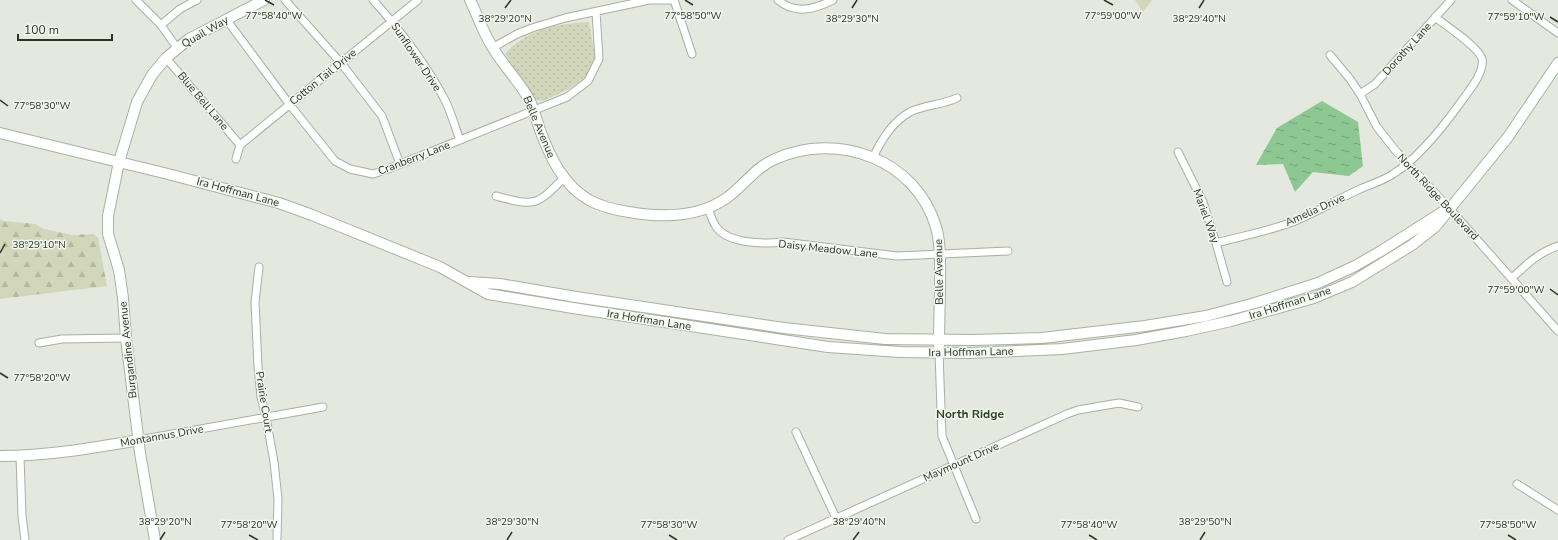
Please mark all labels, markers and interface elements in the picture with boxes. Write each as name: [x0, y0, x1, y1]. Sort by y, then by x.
text: 77°58'40"W: [246, 9, 302, 23]
text: 77°58'50"W: [665, 9, 721, 23]
text: 77°59'00"W: [1085, 9, 1141, 23]
text: 77°59'10"W: [1488, 10, 1544, 24]
street label: Quail Way: [179, 12, 232, 51]
text: 38°29'20"N: [478, 12, 532, 26]
text: 38°29'30"N: [825, 12, 879, 26]
text: 38°29'40"N: [1172, 12, 1226, 26]
scale bar: [18, 16, 112, 42]
street label: Dorothy Lane: [1379, 19, 1435, 79]
street label: Sunflower Drive: [387, 20, 445, 94]
text: 100 m: [24, 22, 59, 38]
street label: Cotton Tail Drive: [286, 45, 360, 109]
street label: Blue Bell Lane: [174, 69, 232, 134]
street label: Belle Avenue: [519, 94, 559, 160]
text: 77°58'30"W: [14, 99, 70, 113]
street label: Cranberry Lane: [376, 137, 452, 179]
street label: North Ridge Boulevard: [1394, 150, 1482, 244]
street label: Ira Hoffman Lane: [195, 174, 281, 210]
street label: Mariel Way: [1189, 187, 1223, 245]
street label: Amelia Drive: [1283, 190, 1347, 230]
street label: Daisy Meadow Lane: [778, 236, 879, 262]
text: 38°29'10"N: [12, 238, 66, 252]
street label: Belle Avenue: [931, 239, 947, 305]
street label: Ira Hoffman Lane: [1247, 283, 1333, 323]
text: 77°59'00"W: [1488, 283, 1544, 297]
street label: Burgandine Avenue: [115, 301, 141, 399]
street label: Ira Hoffman Lane: [606, 306, 692, 334]
street label: Ira Hoffman Lane: [928, 344, 1014, 360]
street label: Prairie Court: [252, 370, 276, 434]
text: 77°58'20"W: [14, 371, 70, 385]
district label: North Ridge: [936, 406, 1005, 422]
street label: Montannus Drive: [119, 421, 205, 451]
street label: Maymount Drive: [921, 439, 1001, 485]
text: 38°29'20"N: [138, 515, 192, 529]
text: 38°29'30"N: [485, 515, 539, 529]
text: 38°29'40"N: [832, 515, 886, 529]
text: 38°29'50"N: [1178, 515, 1232, 529]
text: 77°58'20"W: [221, 518, 277, 532]
text: 77°58'30"W: [641, 518, 697, 532]
text: 77°58'40"W: [1061, 518, 1117, 532]
text: 77°58'50"W: [1480, 518, 1536, 532]

